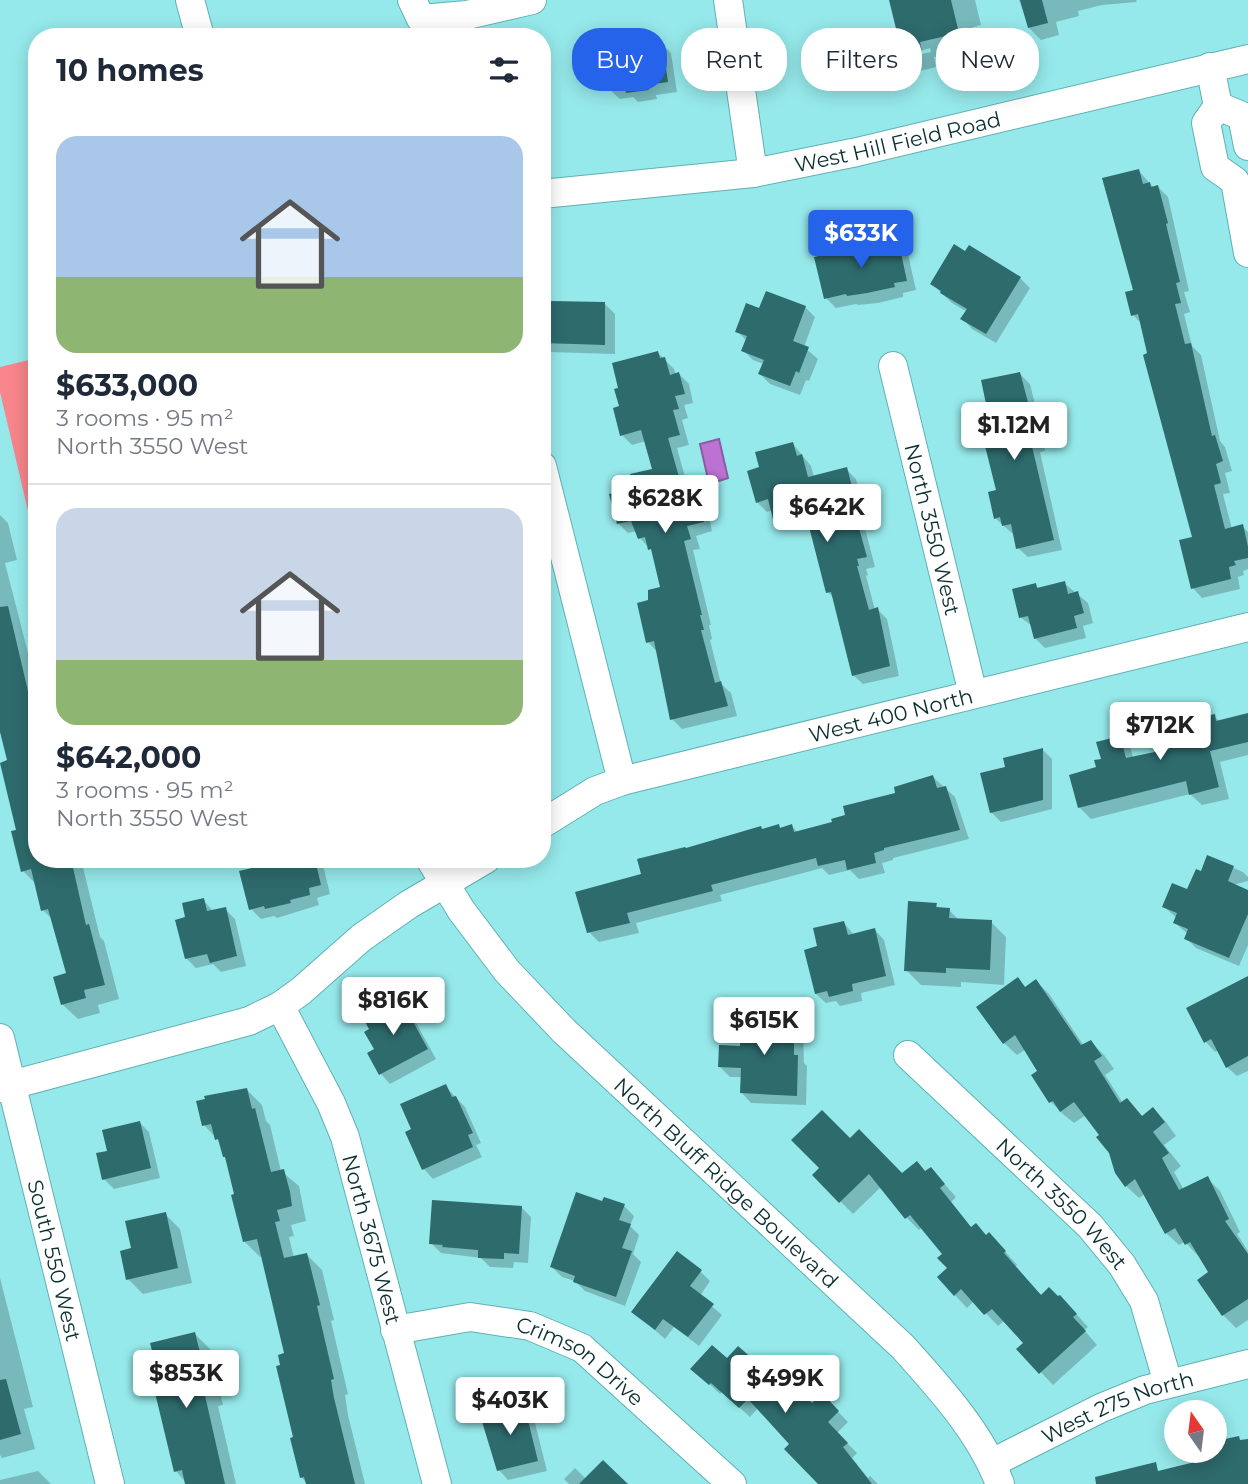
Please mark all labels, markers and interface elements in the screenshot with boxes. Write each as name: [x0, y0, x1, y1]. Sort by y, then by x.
chip: Buy: [572, 28, 667, 91]
chip: Rent: [681, 28, 787, 91]
chip: Filters: [801, 28, 922, 91]
chip: New: [936, 28, 1039, 91]
icon: filters: [485, 51, 523, 89]
text: 10 homes: [56, 52, 204, 89]
street label: West Hill Field Road: [792, 106, 1003, 177]
icon: home: [227, 181, 353, 307]
pin: $633K: [812, 210, 910, 270]
text: $633K: [824, 219, 898, 247]
text: $633,000: [56, 367, 198, 404]
pin: $1.12M: [957, 402, 1071, 462]
text: 3 rooms · 95 m²: [56, 404, 234, 432]
text: $1.12M: [977, 411, 1051, 439]
text: North 3550 West: [56, 432, 248, 460]
street label: North 3550 West: [900, 441, 966, 617]
pin: $628K: [616, 476, 714, 535]
text: $628K: [627, 484, 703, 512]
pin: $642K: [778, 484, 876, 544]
text: $642K: [789, 493, 865, 521]
icon: home: [227, 553, 353, 679]
street label: West 400 North: [806, 683, 975, 747]
pin: $712K: [1111, 702, 1209, 762]
text: $712K: [1126, 711, 1194, 739]
text: $642,000: [56, 739, 202, 776]
text: 3 rooms · 95 m²: [56, 776, 234, 804]
text: North 3550 West: [56, 804, 248, 832]
pin: $816K: [344, 978, 442, 1037]
text: $816K: [358, 986, 428, 1014]
pin: $615K: [715, 998, 813, 1057]
text: $615K: [729, 1006, 799, 1034]
street label: North Bluff Ridge Boulevard: [609, 1072, 844, 1293]
street label: North 3550 West: [991, 1132, 1133, 1274]
street label: North 3675 West: [338, 1151, 407, 1327]
street label: South 550 West: [23, 1177, 87, 1344]
street label: Crimson Drive: [515, 1312, 649, 1411]
pin: $853K: [137, 1350, 235, 1410]
pin: $499K: [736, 1356, 834, 1415]
text: $853K: [149, 1359, 223, 1387]
text: $499K: [747, 1364, 824, 1392]
street label: West 275 North: [1037, 1366, 1196, 1449]
pin: $403K: [461, 1378, 559, 1437]
text: $403K: [472, 1386, 548, 1414]
north arrow: [1164, 1400, 1227, 1463]
map controls: [1164, 1400, 1227, 1463]

